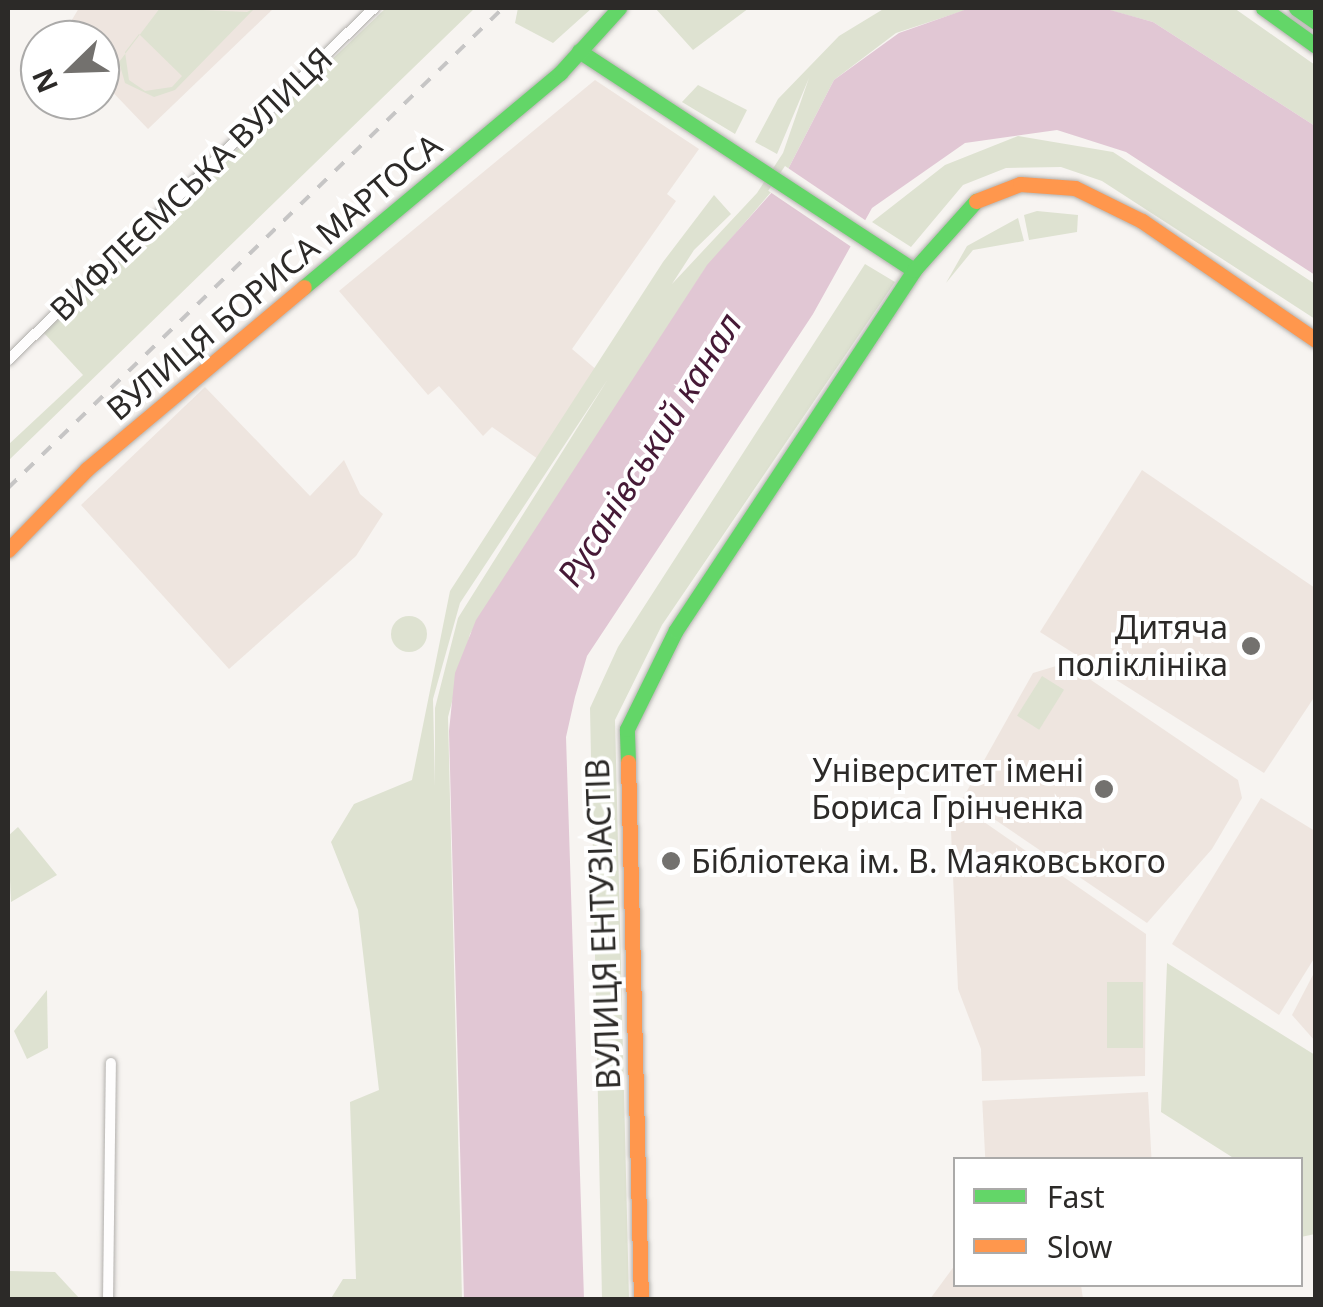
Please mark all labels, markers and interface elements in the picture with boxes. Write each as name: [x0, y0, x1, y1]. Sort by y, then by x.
north arrow: [20, 20, 120, 120]
street label: ВИФЛЕЄМСЬКА ВУЛИЦЯ: [42, 39, 340, 329]
text: N: [22, 63, 66, 99]
street label: ВУЛИЦЯ БОРИСА МАРТОСА: [99, 126, 449, 428]
water label: Русанівський канал: [548, 305, 750, 593]
place label: Дитяча поліклініка: [1056, 609, 1228, 684]
marker: Дитяча поліклініка: [1238, 633, 1264, 659]
place label: Університет імені Бориса Грінченка: [811, 752, 1084, 827]
street label: ВУЛИЦЯ ЕНТУЗІАСТІВ: [578, 758, 628, 1090]
marker: Університет імені Бориса Грінченка: [1093, 778, 1115, 800]
place label: Бібліотека ім. В. Маяковського: [691, 842, 1166, 880]
marker: Бібліотека ім. В. Маяковського: [660, 850, 682, 872]
legend: [953, 1157, 1303, 1287]
text: Fast: [1047, 1176, 1105, 1217]
text: Slow: [1047, 1226, 1112, 1267]

